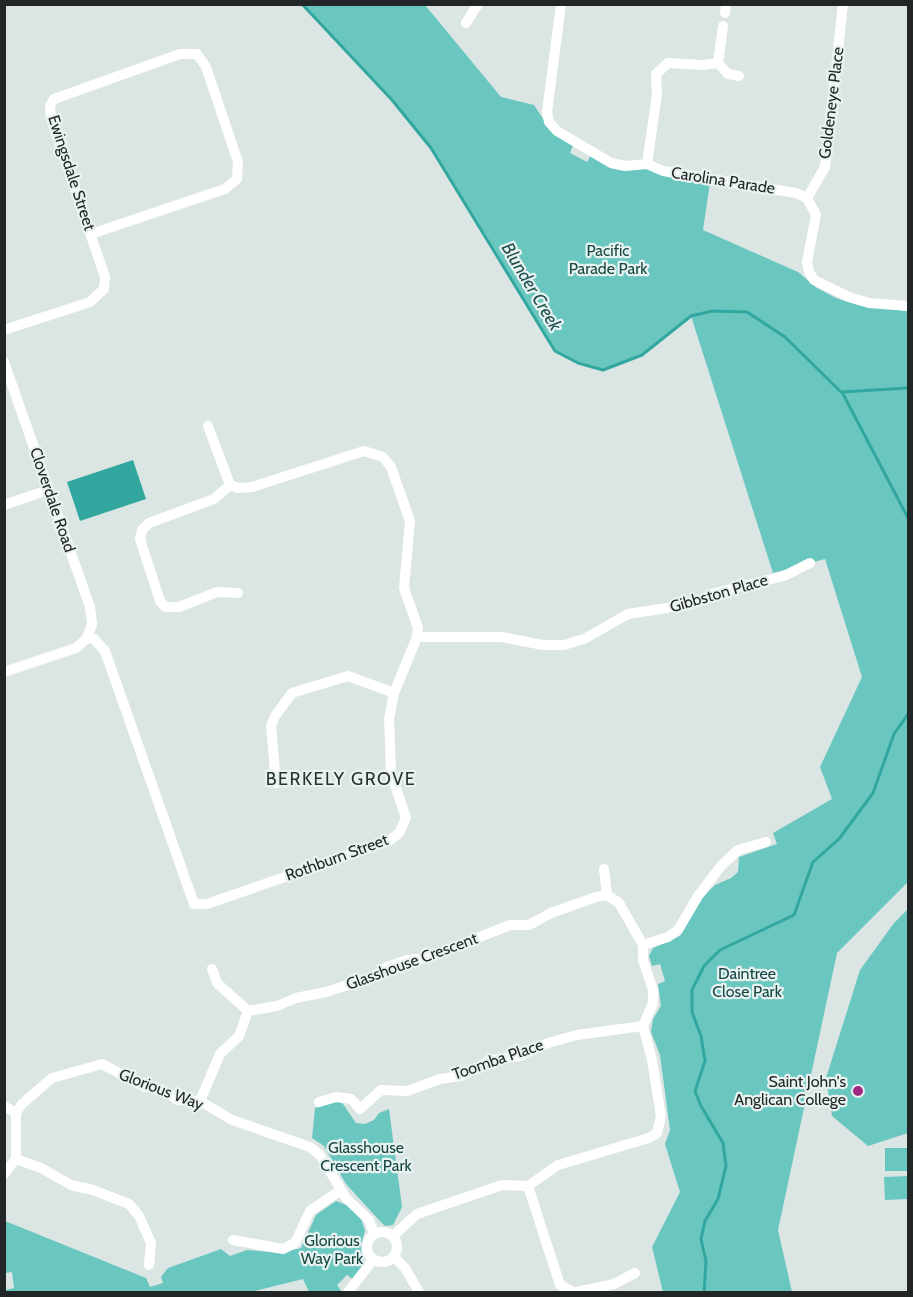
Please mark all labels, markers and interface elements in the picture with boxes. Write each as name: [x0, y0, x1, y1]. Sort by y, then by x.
street label: Goldeneye Place: [816, 46, 848, 160]
street label: Ewingsdale Street: [43, 113, 99, 233]
street label: Carolina Parade: [670, 163, 776, 199]
water label: Blunder Creek: [496, 239, 566, 335]
park label: Pacific Parade Park: [569, 241, 647, 279]
street label: Cloverdale Road: [25, 445, 79, 555]
street label: Gibbston Place: [668, 571, 770, 617]
district label: BERKELY GROVE: [266, 769, 416, 791]
street label: Rothburn Street: [283, 830, 391, 886]
street label: Glasshouse Crescent: [344, 929, 480, 995]
park label: Daintree Close Park: [712, 964, 782, 1002]
street label: Toomba Place: [450, 1035, 546, 1085]
street label: Glorious Way: [116, 1065, 206, 1115]
place label: Saint John's Anglican College: [734, 1072, 846, 1110]
marker: Saint John's Anglican College: [851, 1084, 865, 1098]
park label: Glasshouse Crescent Park: [320, 1138, 412, 1176]
park label: Glorious Way Park: [301, 1231, 363, 1269]

